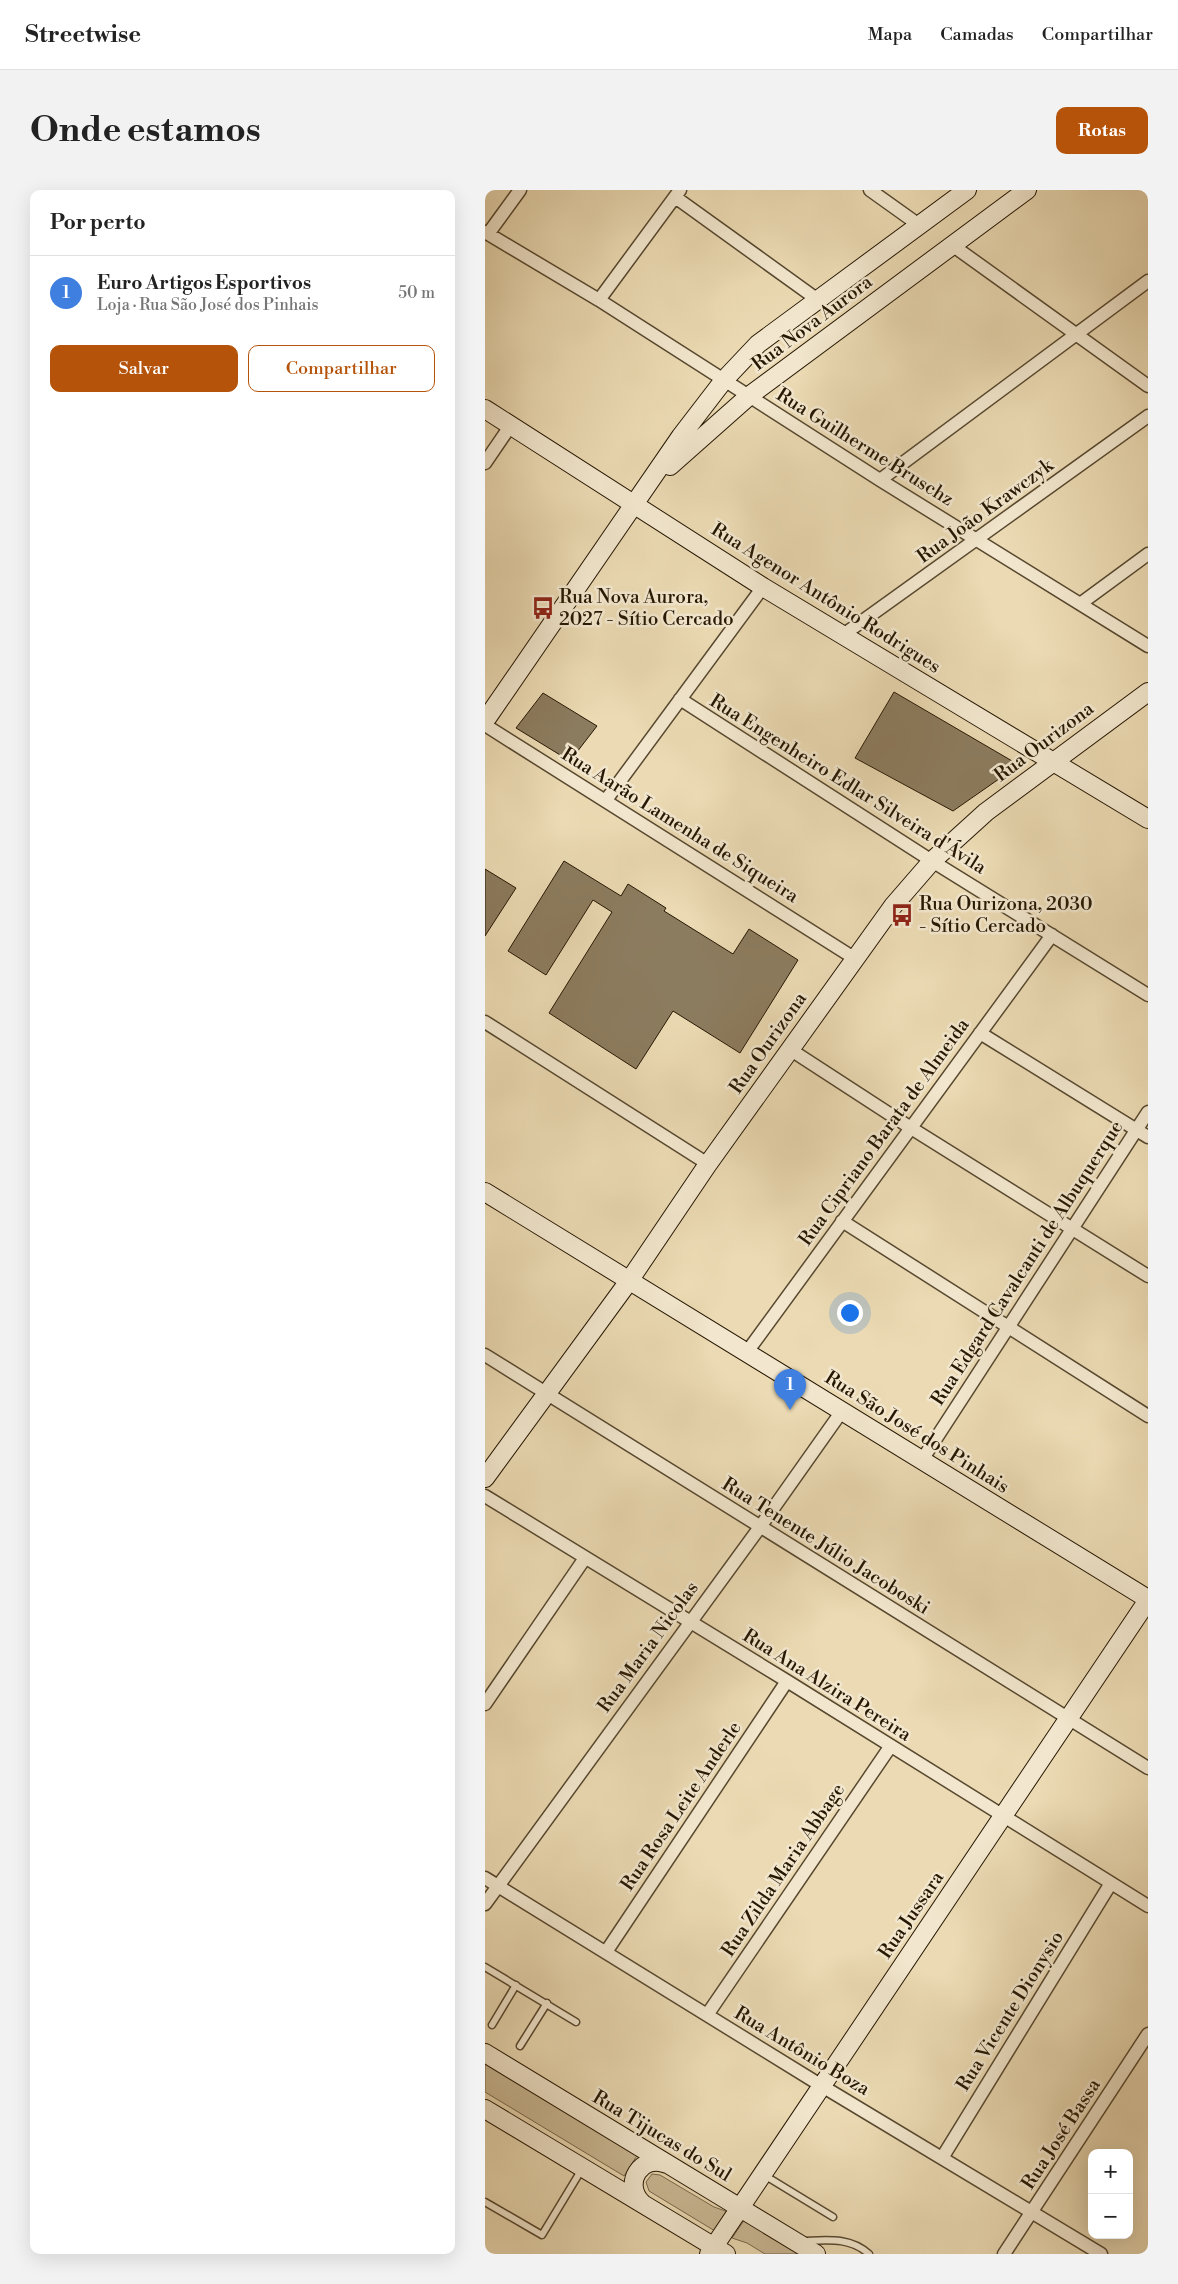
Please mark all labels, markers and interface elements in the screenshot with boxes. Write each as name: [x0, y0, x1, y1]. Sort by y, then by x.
text: Streetwise: [25, 20, 141, 50]
text: Mapa: [868, 23, 912, 46]
text: Camadas: [940, 23, 1014, 46]
text: Compartilhar: [1042, 23, 1153, 46]
button: Rotas: [1056, 107, 1148, 154]
text: Onde estamos: [30, 109, 261, 152]
text: Por perto: [50, 210, 146, 236]
street label: Rua Nova Aurora: [747, 270, 877, 376]
text: Euro Artigos Esportivos: [97, 271, 311, 295]
text: 1: [62, 283, 70, 303]
text: 50 m: [398, 283, 435, 303]
text: Loja · Rua São José dos Pinhais: [97, 295, 319, 315]
button: Salvar: [50, 345, 238, 392]
button: Compartilhar: [248, 345, 435, 392]
street label: Rua Guilherme Bruschz: [772, 383, 958, 511]
street label: Rua João Krawczyk: [912, 453, 1059, 569]
street label: Rua Agenor Antônio Rodrigues: [707, 517, 945, 679]
place label: Rua Nova Aurora, 2027 - Sítio Cercado: [559, 585, 734, 631]
bus stop icon: Rua Nova Aurora, 2027 - Sítio Cercado: [530, 595, 556, 621]
street label: Rua Engenheiro Edlar Silveira d'Ávila: [705, 688, 991, 880]
street label: Rua Ourizona: [989, 696, 1099, 787]
street label: Rua Aarão Lamenha de Siqueira: [557, 742, 803, 908]
place label: Rua Ourizona, 2030 - Sítio Cercado: [919, 892, 1093, 938]
bus stop icon: Rua Ourizona, 2030 - Sítio Cercado: [889, 902, 915, 928]
street label: Rua Ourizona: [724, 987, 812, 1099]
street label: Rua Cipriano Barata de Almeida: [793, 1013, 975, 1250]
street label: Rua Edgard Cavalcanti de Albuquerque: [926, 1116, 1128, 1410]
your location: [837, 1300, 863, 1326]
street label: Rua São José dos Pinhais: [820, 1365, 1014, 1499]
pin: 1: [774, 1369, 806, 1410]
street label: Rua Tenente Júlio Jacoboski: [718, 1472, 934, 1620]
street label: Rua Maria Nicolas: [592, 1577, 704, 1717]
street label: Rua Ana Alzira Pereira: [738, 1623, 916, 1747]
street label: Rua Rosa Leite Anderle: [615, 1717, 747, 1895]
street label: Rua Zilda Maria Abbage: [716, 1779, 850, 1961]
street label: Rua Jussara: [873, 1866, 949, 1963]
street label: Rua Vicente Dionysio: [951, 1927, 1069, 2095]
street label: Rua Antônio Boza: [730, 2001, 874, 2101]
street label: Rua José Bassa: [1016, 2074, 1106, 2194]
street label: Rua Tijucas do Sul: [588, 2085, 736, 2187]
map controls: [1088, 2149, 1133, 2239]
button: +: [1088, 2149, 1133, 2194]
button: −: [1088, 2194, 1133, 2239]

